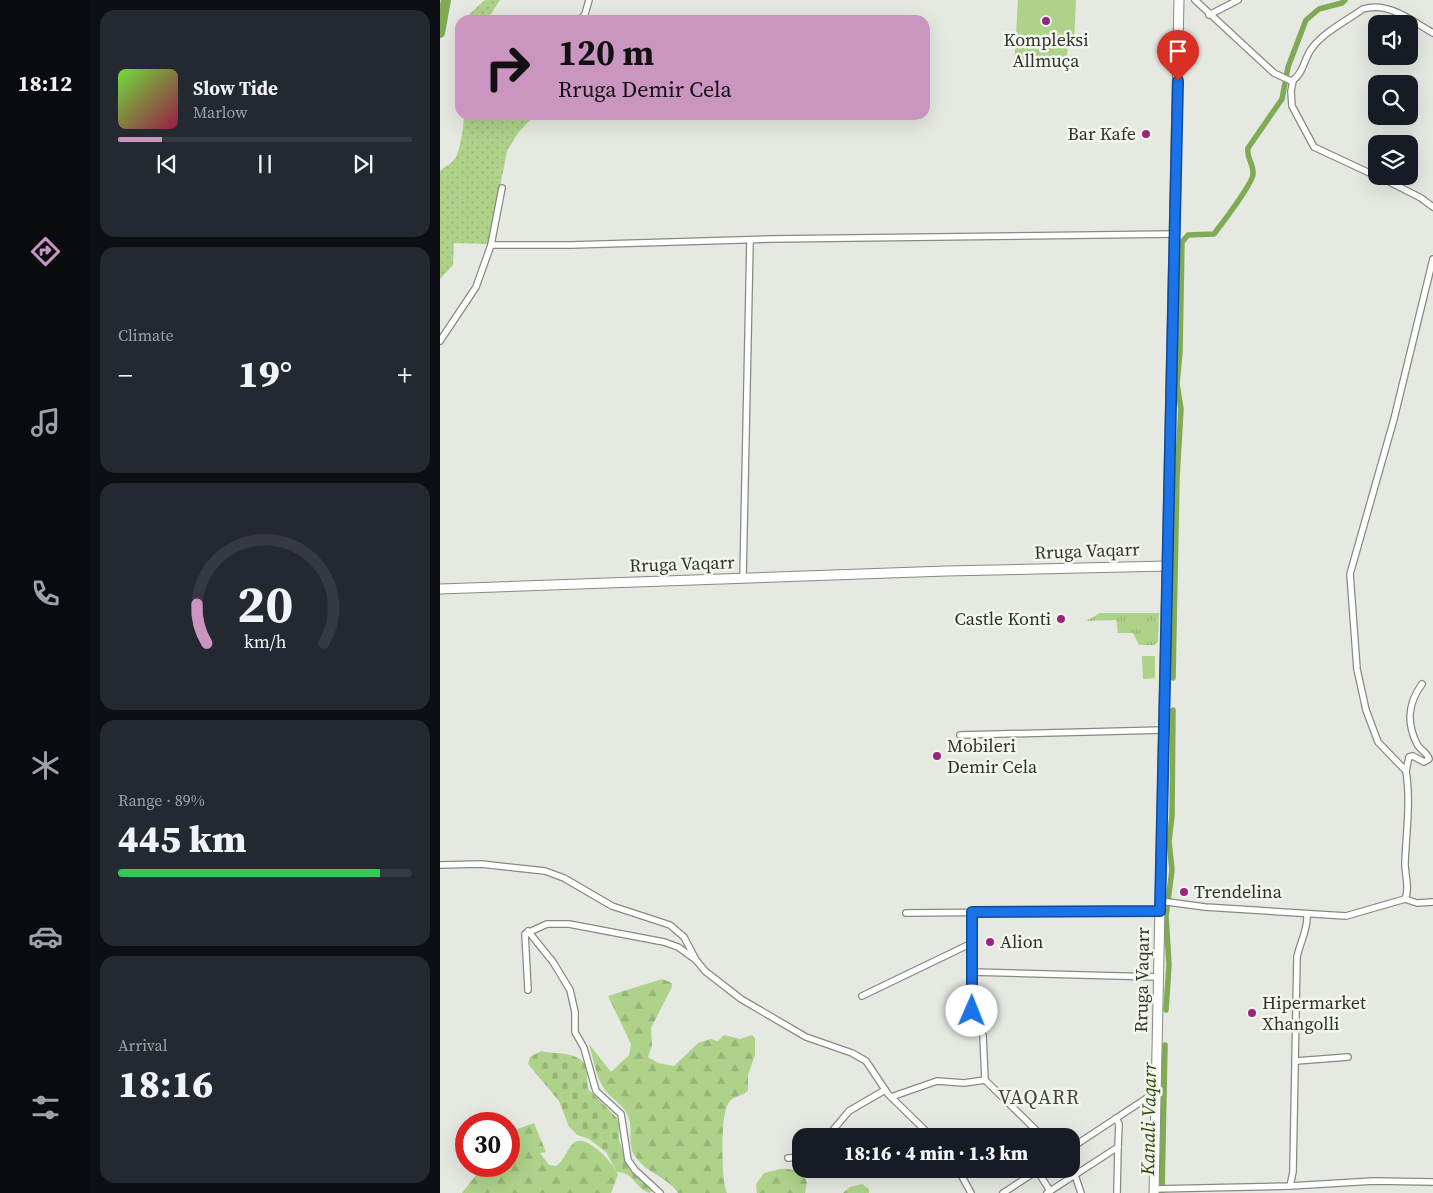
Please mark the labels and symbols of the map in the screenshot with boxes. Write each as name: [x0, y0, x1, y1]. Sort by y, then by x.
marker: Kompleksi Allmuça: [1040, 15, 1052, 27]
place label: Kompleksi Allmuça: [1004, 27, 1089, 73]
pin: [1157, 30, 1199, 81]
place label: Bar Kafe: [1068, 121, 1136, 146]
marker: Bar Kafe: [1140, 128, 1152, 140]
street label: Rruga Vaqarr: [1034, 536, 1140, 565]
street label: Rruga Vaqarr: [629, 549, 735, 578]
place label: Castle Konti: [955, 606, 1051, 631]
marker: Castle Konti: [1055, 613, 1067, 625]
place label: Mobileri Demir Cela: [947, 733, 1038, 779]
marker: Mobileri Demir Cela: [931, 750, 943, 762]
place label: Trendelina: [1194, 879, 1283, 904]
marker: Trendelina: [1178, 886, 1190, 898]
street label: Rruga Vaqarr: [1128, 927, 1155, 1033]
place label: Alion: [1000, 929, 1044, 954]
marker: Alion: [984, 936, 996, 948]
position arrow: [945, 984, 997, 1036]
place label: Hipermarket Xhangolli: [1262, 990, 1366, 1036]
marker: Hipermarket Xhangolli: [1246, 1007, 1258, 1019]
water label: Kanali Vaqarr: [1134, 1061, 1162, 1177]
district label: VAQARR: [998, 1083, 1080, 1111]
speed limit sign: 30: [455, 1112, 520, 1177]

